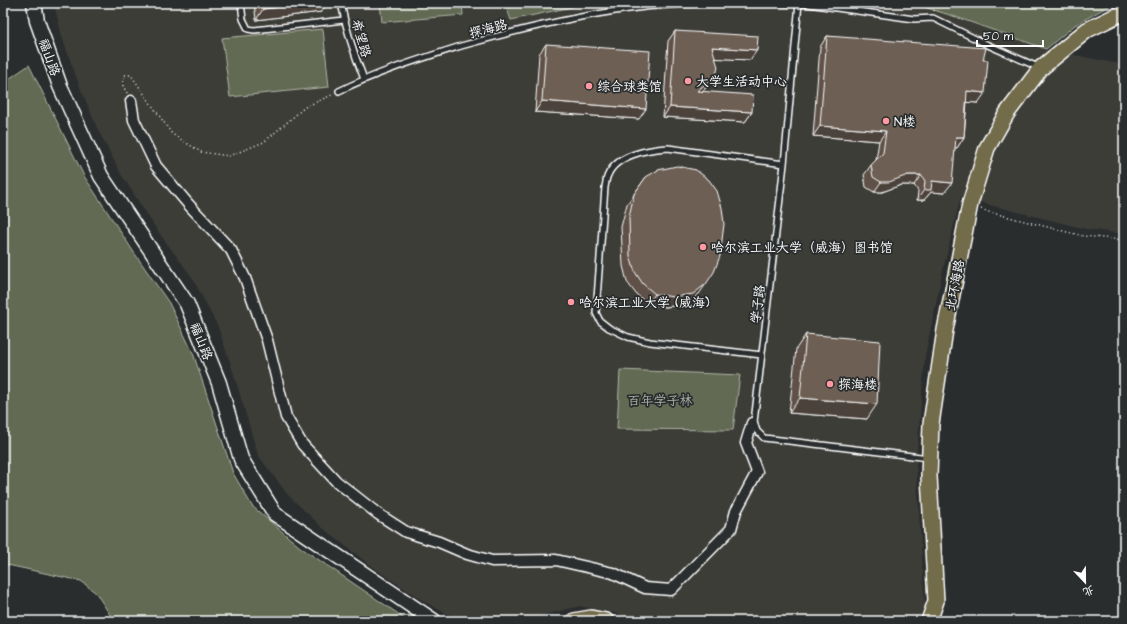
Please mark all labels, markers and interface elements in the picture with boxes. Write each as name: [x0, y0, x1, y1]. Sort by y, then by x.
street label: 探海路: [467, 15, 509, 43]
street label: 希望路: [347, 17, 375, 60]
scale bar: [977, 22, 1043, 48]
text: 50 m: [983, 28, 1014, 45]
street label: 福山路: [34, 36, 64, 79]
place label: 大学生活动中心: [696, 73, 787, 91]
marker: 大学生活动中心: [683, 76, 693, 86]
place label: 综合球类馆: [597, 78, 662, 96]
marker: 综合球类馆: [584, 81, 594, 91]
place label: N楼: [894, 113, 915, 131]
marker: N楼: [881, 116, 891, 126]
place label: 哈尔滨工业大学（威海）图书馆: [711, 239, 893, 257]
marker: 哈尔滨工业大学（威海）图书馆: [698, 242, 708, 252]
street label: 北环海路: [941, 258, 969, 312]
street label: 学子路: [747, 284, 769, 325]
place label: 哈尔滨工业大学 (威海): [579, 294, 710, 312]
marker: 哈尔滨工业大学 (威海): [566, 297, 576, 307]
street label: 福山路: [185, 320, 217, 363]
place label: 探海楼: [838, 376, 877, 394]
marker: 探海楼: [825, 379, 835, 389]
park label: 百年学子林: [627, 392, 693, 410]
north arrow: [1065, 562, 1105, 602]
text: 北: [1081, 582, 1096, 600]

